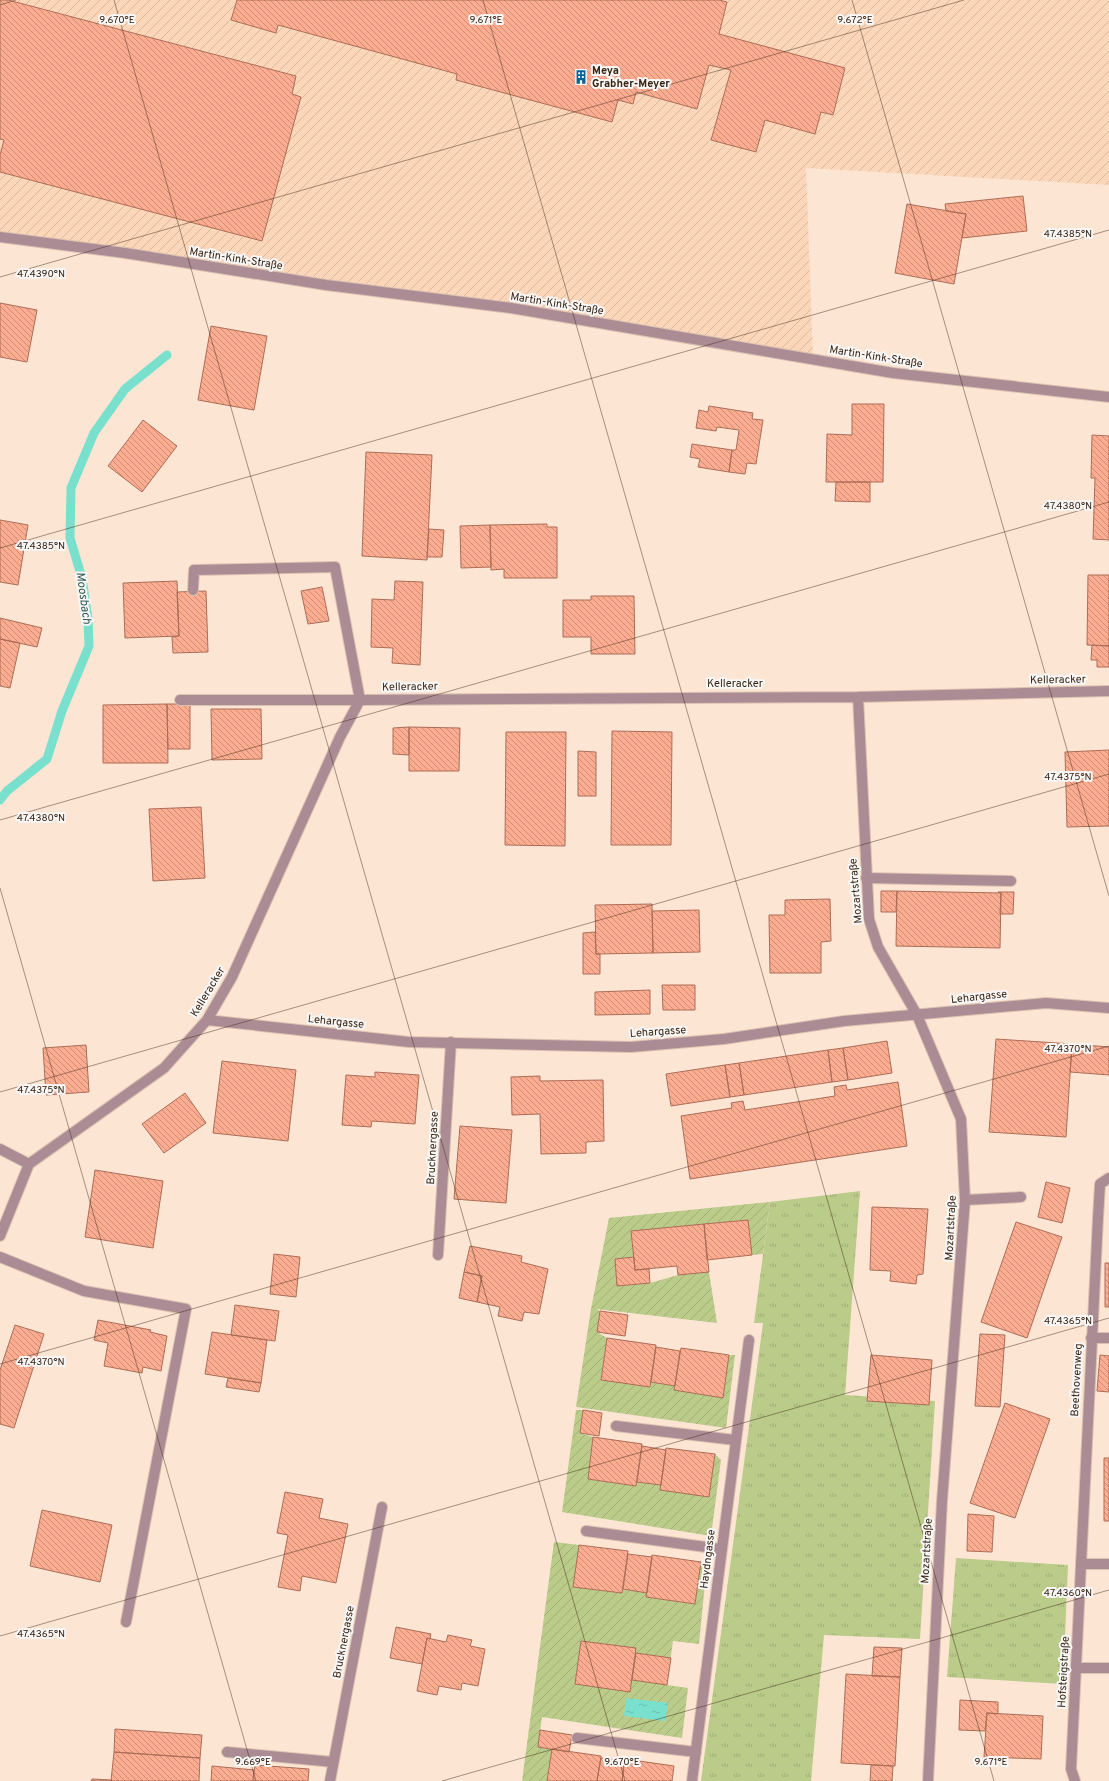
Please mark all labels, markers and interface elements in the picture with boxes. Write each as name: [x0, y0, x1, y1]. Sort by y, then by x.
text: 9.670°E: [99, 14, 135, 27]
text: 9.671°E: [469, 14, 503, 27]
text: 9.672°E: [837, 14, 873, 27]
place label: Meya Grabher-Meyer: [592, 64, 670, 91]
building icon: Meya Grabher-Meyer: [573, 69, 589, 85]
text: 47.4385°N: [1044, 228, 1092, 241]
street label: Martin-Kink-Straße: [188, 245, 284, 273]
text: 47.4390°N: [17, 268, 65, 281]
street label: Martin-Kink-Straße: [509, 290, 605, 318]
street label: Martin-Kink-Straße: [828, 343, 924, 371]
text: 47.4380°N: [1044, 500, 1092, 513]
text: 47.4385°N: [17, 540, 65, 553]
water label: Moosbach: [71, 571, 95, 626]
street label: Kelleracker: [1030, 672, 1087, 687]
street label: Kelleracker: [707, 677, 764, 691]
street label: Kelleracker: [382, 679, 439, 694]
text: 47.4375°N: [1044, 771, 1092, 784]
text: 47.4380°N: [17, 812, 65, 825]
street label: Mozartstraße: [846, 858, 866, 924]
street label: Kelleracker: [188, 964, 229, 1020]
street label: Lehargasse: [950, 987, 1008, 1007]
street label: Lehargasse: [307, 1012, 365, 1032]
street label: Lehargasse: [629, 1023, 687, 1041]
text: 47.4370°N: [1044, 1043, 1092, 1056]
text: 47.4375°N: [17, 1084, 65, 1097]
street label: Brucknergasse: [424, 1111, 442, 1185]
street label: Mozartstraße: [942, 1195, 960, 1261]
text: 47.4365°N: [1044, 1315, 1092, 1328]
street label: Beethovenweg: [1068, 1343, 1086, 1417]
text: 47.4370°N: [17, 1356, 65, 1369]
street label: Mozartstraße: [918, 1518, 936, 1584]
street label: Haydngasse: [697, 1528, 719, 1589]
text: 47.4360°N: [1044, 1587, 1092, 1600]
street label: Brucknergasse: [330, 1604, 358, 1679]
text: 47.4365°N: [17, 1628, 65, 1641]
street label: Hofsteigstraße: [1055, 1636, 1073, 1708]
text: 9.669°E: [235, 1756, 271, 1769]
text: 9.670°E: [604, 1756, 640, 1769]
text: 9.671°E: [974, 1756, 1008, 1769]

